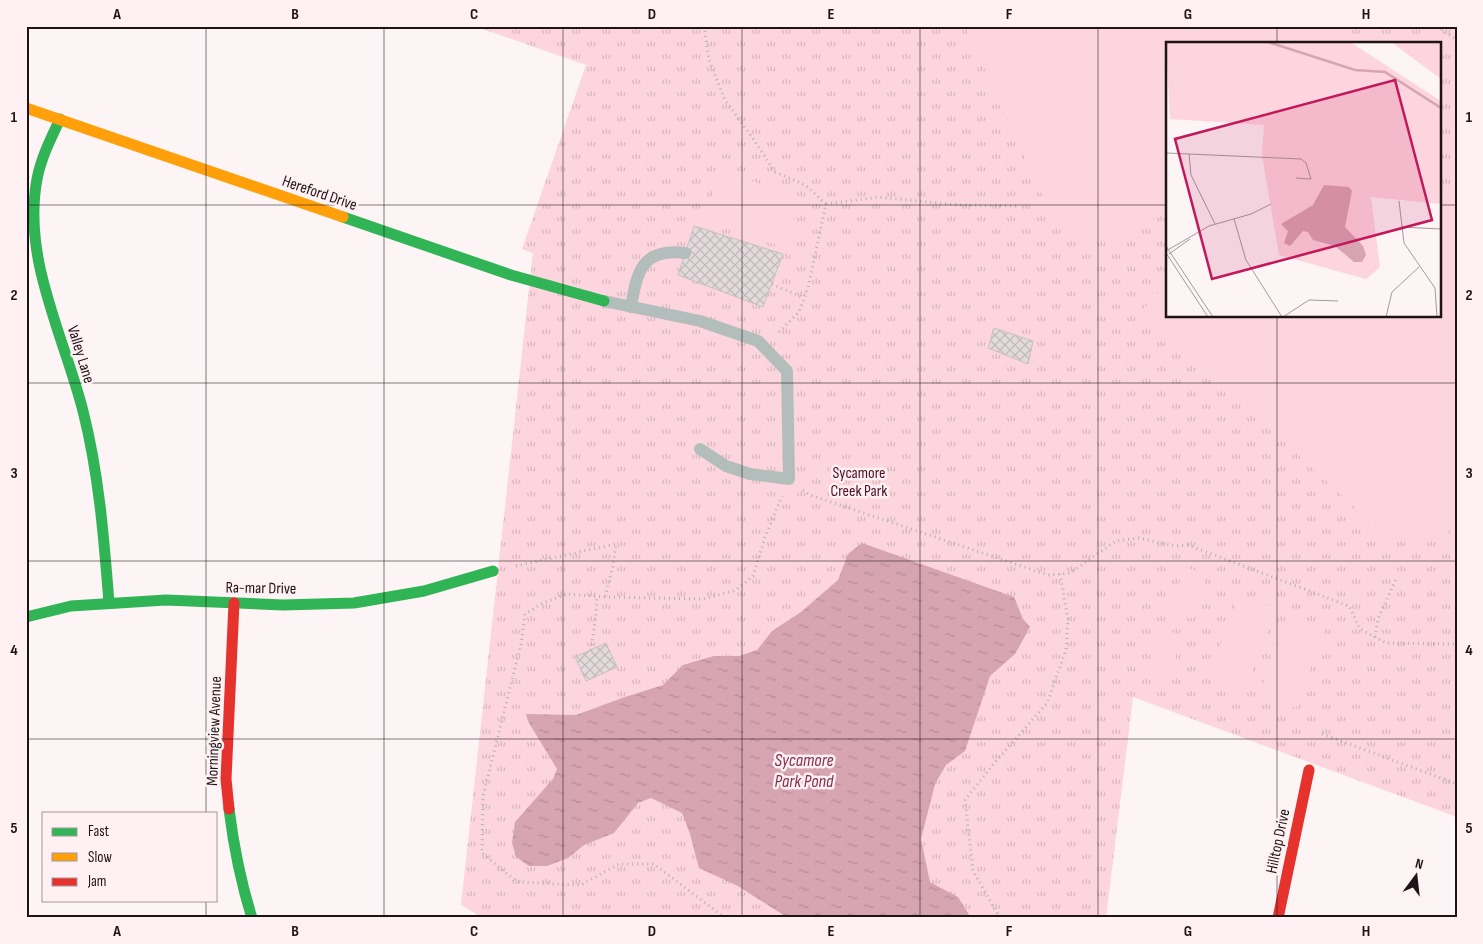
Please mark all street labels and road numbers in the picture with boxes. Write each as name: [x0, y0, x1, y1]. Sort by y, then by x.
street label: Hereford Drive: [280, 172, 359, 215]
street label: Valley Lane: [63, 323, 98, 386]
street label: Ra-mar Drive: [225, 578, 297, 599]
street label: Morningview Avenue: [203, 676, 226, 786]
street label: Hilltop Drive: [1262, 807, 1295, 875]

